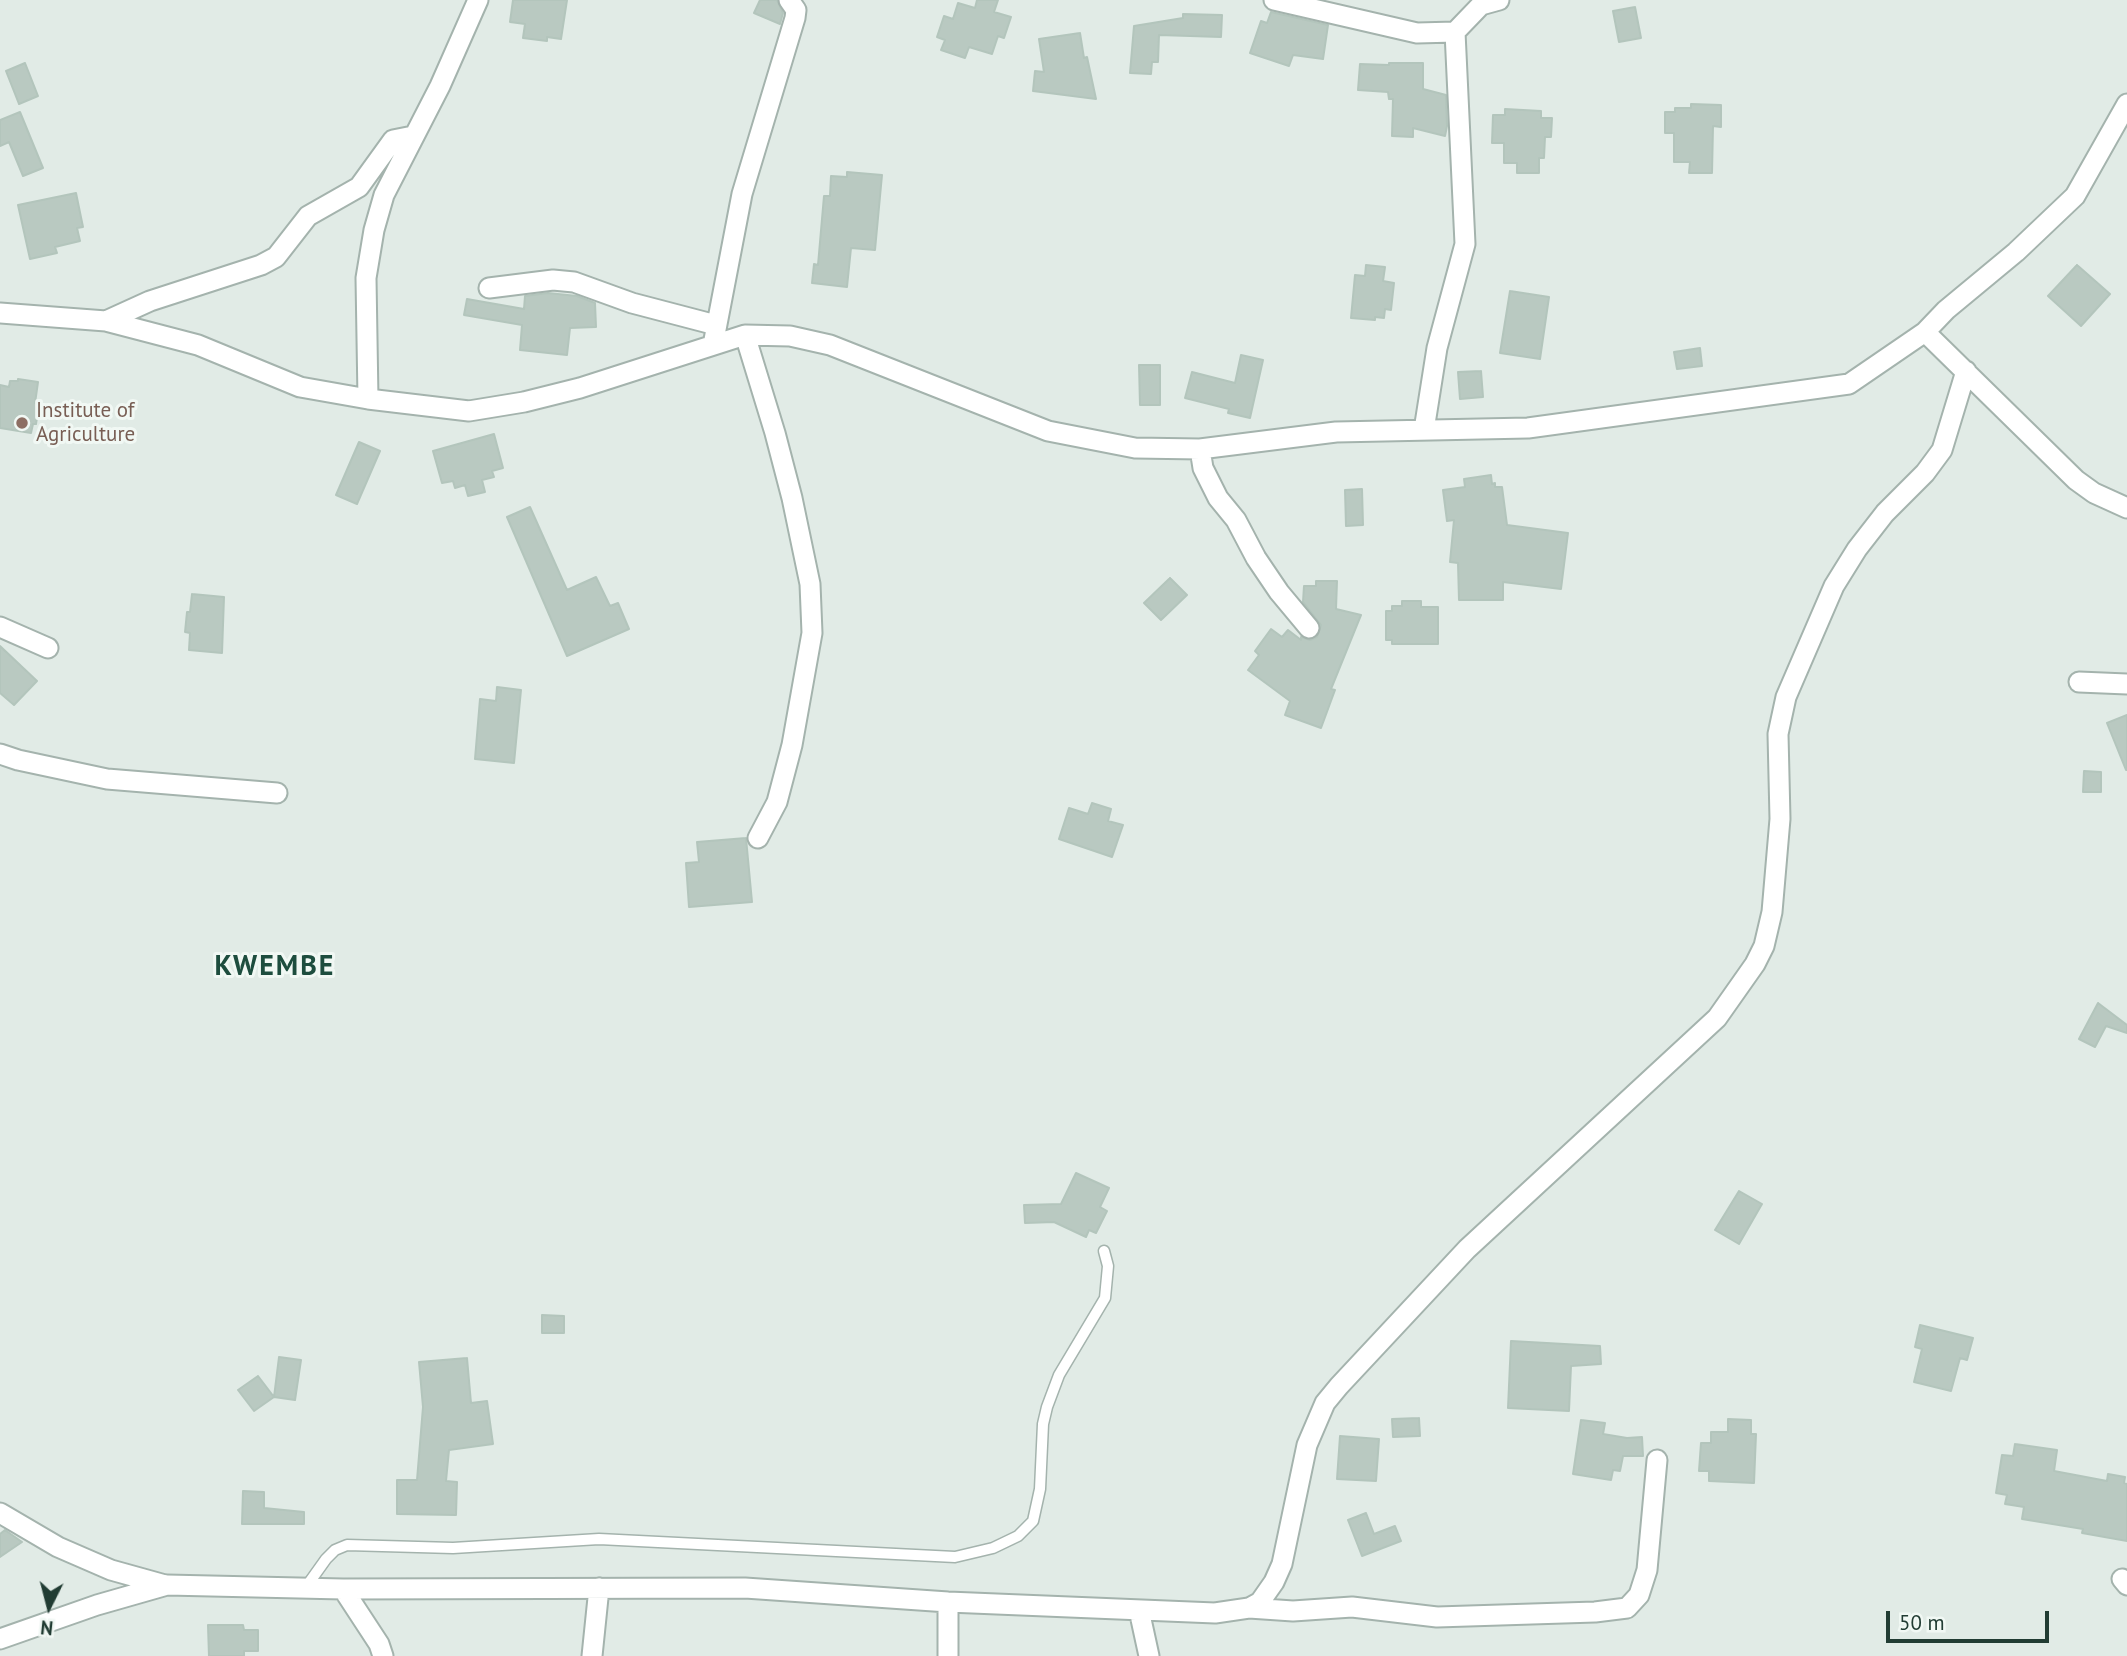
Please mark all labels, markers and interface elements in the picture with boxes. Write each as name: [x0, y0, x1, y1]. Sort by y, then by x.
place label: Institute of Agriculture: [36, 398, 135, 448]
marker: Institute of Agriculture: [14, 415, 30, 431]
district label: KWEMBE: [215, 950, 335, 984]
north arrow: [14, 1572, 84, 1642]
scale bar: [1889, 1596, 2052, 1640]
text: 50 m: [1899, 1609, 1945, 1636]
text: N: [39, 1615, 54, 1640]

